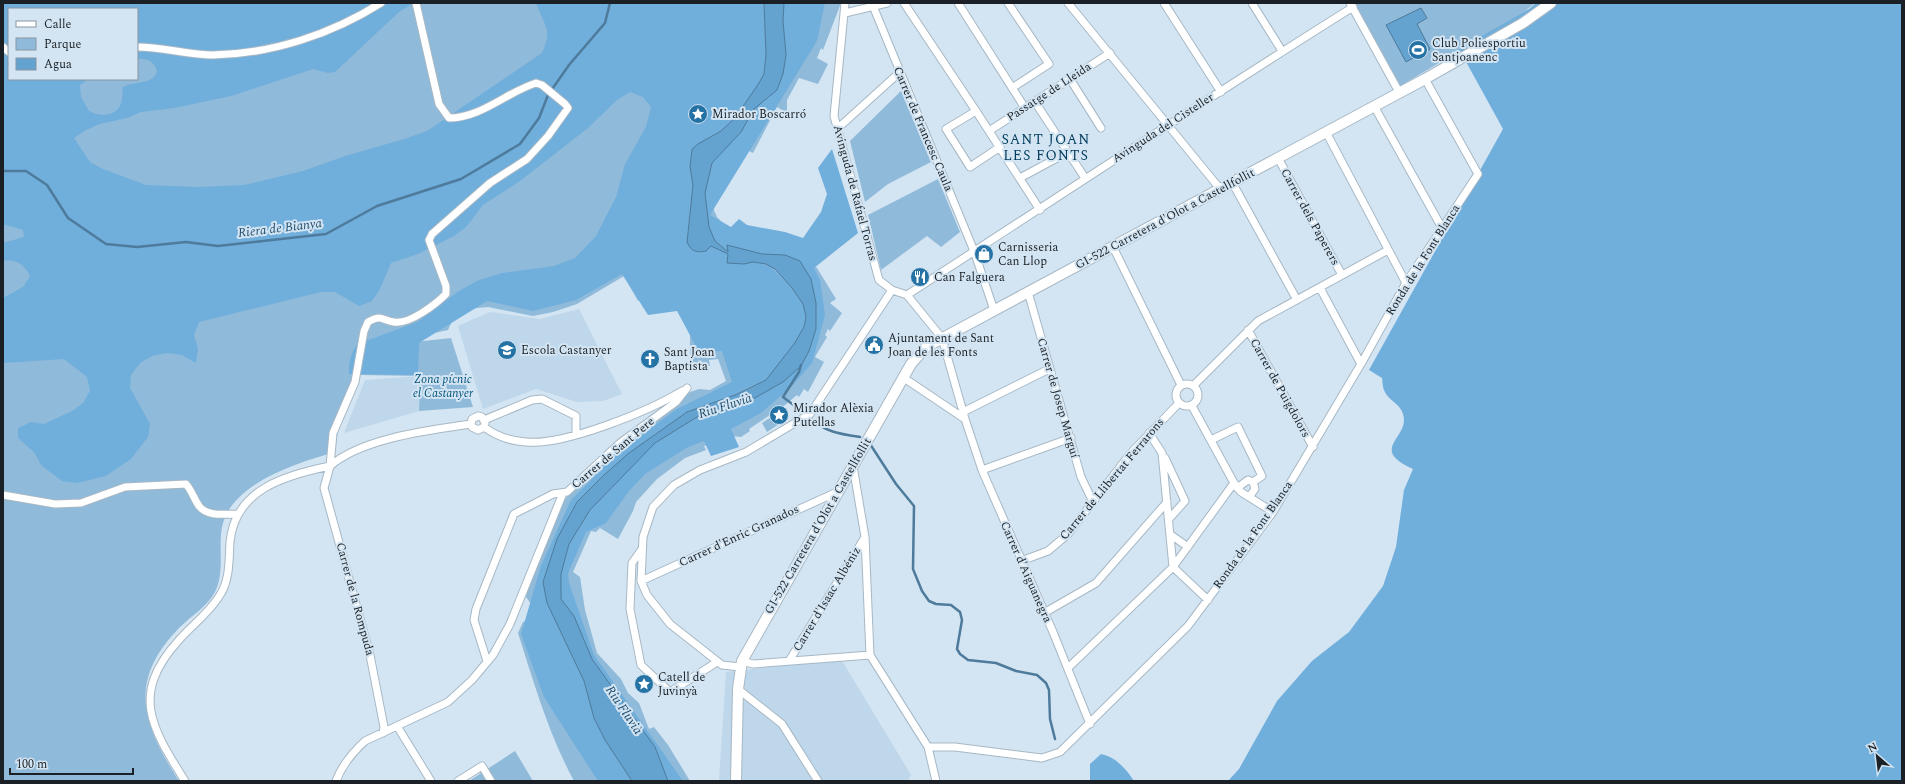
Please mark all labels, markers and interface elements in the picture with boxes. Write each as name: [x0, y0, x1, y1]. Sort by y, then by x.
legend: [8, 8, 138, 80]
text: Calle: [44, 15, 72, 34]
place label: Club Poliesportiu Santjoanenc: [1432, 34, 1526, 67]
text: Parque: [44, 35, 81, 54]
sports icon: Club Poliesportiu Santjoanenc: [1407, 39, 1429, 61]
text: Agua: [44, 55, 72, 74]
street label: Passatge de Lleida: [1003, 57, 1095, 127]
street label: Carrer de Francesc Caula: [888, 64, 958, 195]
street label: Avinguda del Cisteller: [1108, 88, 1218, 168]
place icon: Mirador Boscarró: [687, 103, 709, 125]
place label: Mirador Boscarró: [712, 105, 806, 124]
street label: Avinguda de Rafael Torras: [828, 123, 882, 263]
district label: SANT JOAN LES FONTS: [1002, 129, 1090, 166]
street label: GI-522 Carretera d'Olot a Castellfollit: [1072, 163, 1258, 275]
street label: Carrer dels Paperers: [1275, 165, 1345, 269]
street label: Ronda de la Font Blanca: [1381, 200, 1465, 319]
water label: Riera de Bianya: [237, 213, 324, 243]
place label: Carnisseria Can Llop: [998, 238, 1059, 271]
shop icon: Carnisseria Can Llop: [973, 243, 995, 265]
restaurant icon: Can Falguera: [909, 266, 931, 288]
place label: Can Falguera: [934, 268, 1005, 287]
place label: Ajuntament de Sant Joan de les Fonts: [888, 329, 994, 362]
public building icon: Ajuntament de Sant Joan de les Fonts: [863, 334, 885, 356]
street label: Carrer de Puigdolors: [1245, 335, 1315, 441]
street label: Carrer de Josep Marguí: [1032, 336, 1085, 461]
school or university icon: Escola Castanyer: [496, 339, 518, 361]
place label: Escola Castanyer: [521, 341, 612, 360]
place label: Sant Joan Baptista: [664, 343, 715, 376]
church icon: Sant Joan Baptista: [639, 348, 661, 370]
park label: Zona pícnic el Castanyer: [413, 370, 474, 403]
water label: Riu Fluvià: [696, 388, 755, 424]
place label: Mirador Alèxia Putellas: [793, 399, 874, 432]
place icon: Mirador Alèxia Putellas: [768, 404, 790, 426]
street label: Carrer de Sant Pere: [567, 412, 659, 494]
street label: Carrer de Llibertat Ferrarons: [1055, 414, 1169, 544]
street label: GI-522 Carretera d'Olot a Castellfollit: [760, 434, 876, 618]
street label: Ronda de la Font Blanca: [1208, 477, 1298, 593]
street label: Carrer d'Enric Granados: [676, 500, 802, 572]
street label: Carrer d'Aiguanegra: [995, 518, 1057, 626]
street label: Carrer de la Rompuda: [331, 540, 379, 658]
street label: Carrer d'Isaac Albéniz: [788, 543, 866, 655]
place label: Catell de Juvinyà: [658, 668, 705, 701]
place icon: Catell de Juvinyà: [633, 673, 655, 695]
water label: Riu Fluvià: [600, 682, 648, 739]
north arrow: [1857, 736, 1897, 776]
text: N: [1865, 738, 1881, 757]
scale bar: [10, 750, 133, 776]
text: 100 m: [16, 755, 47, 774]

